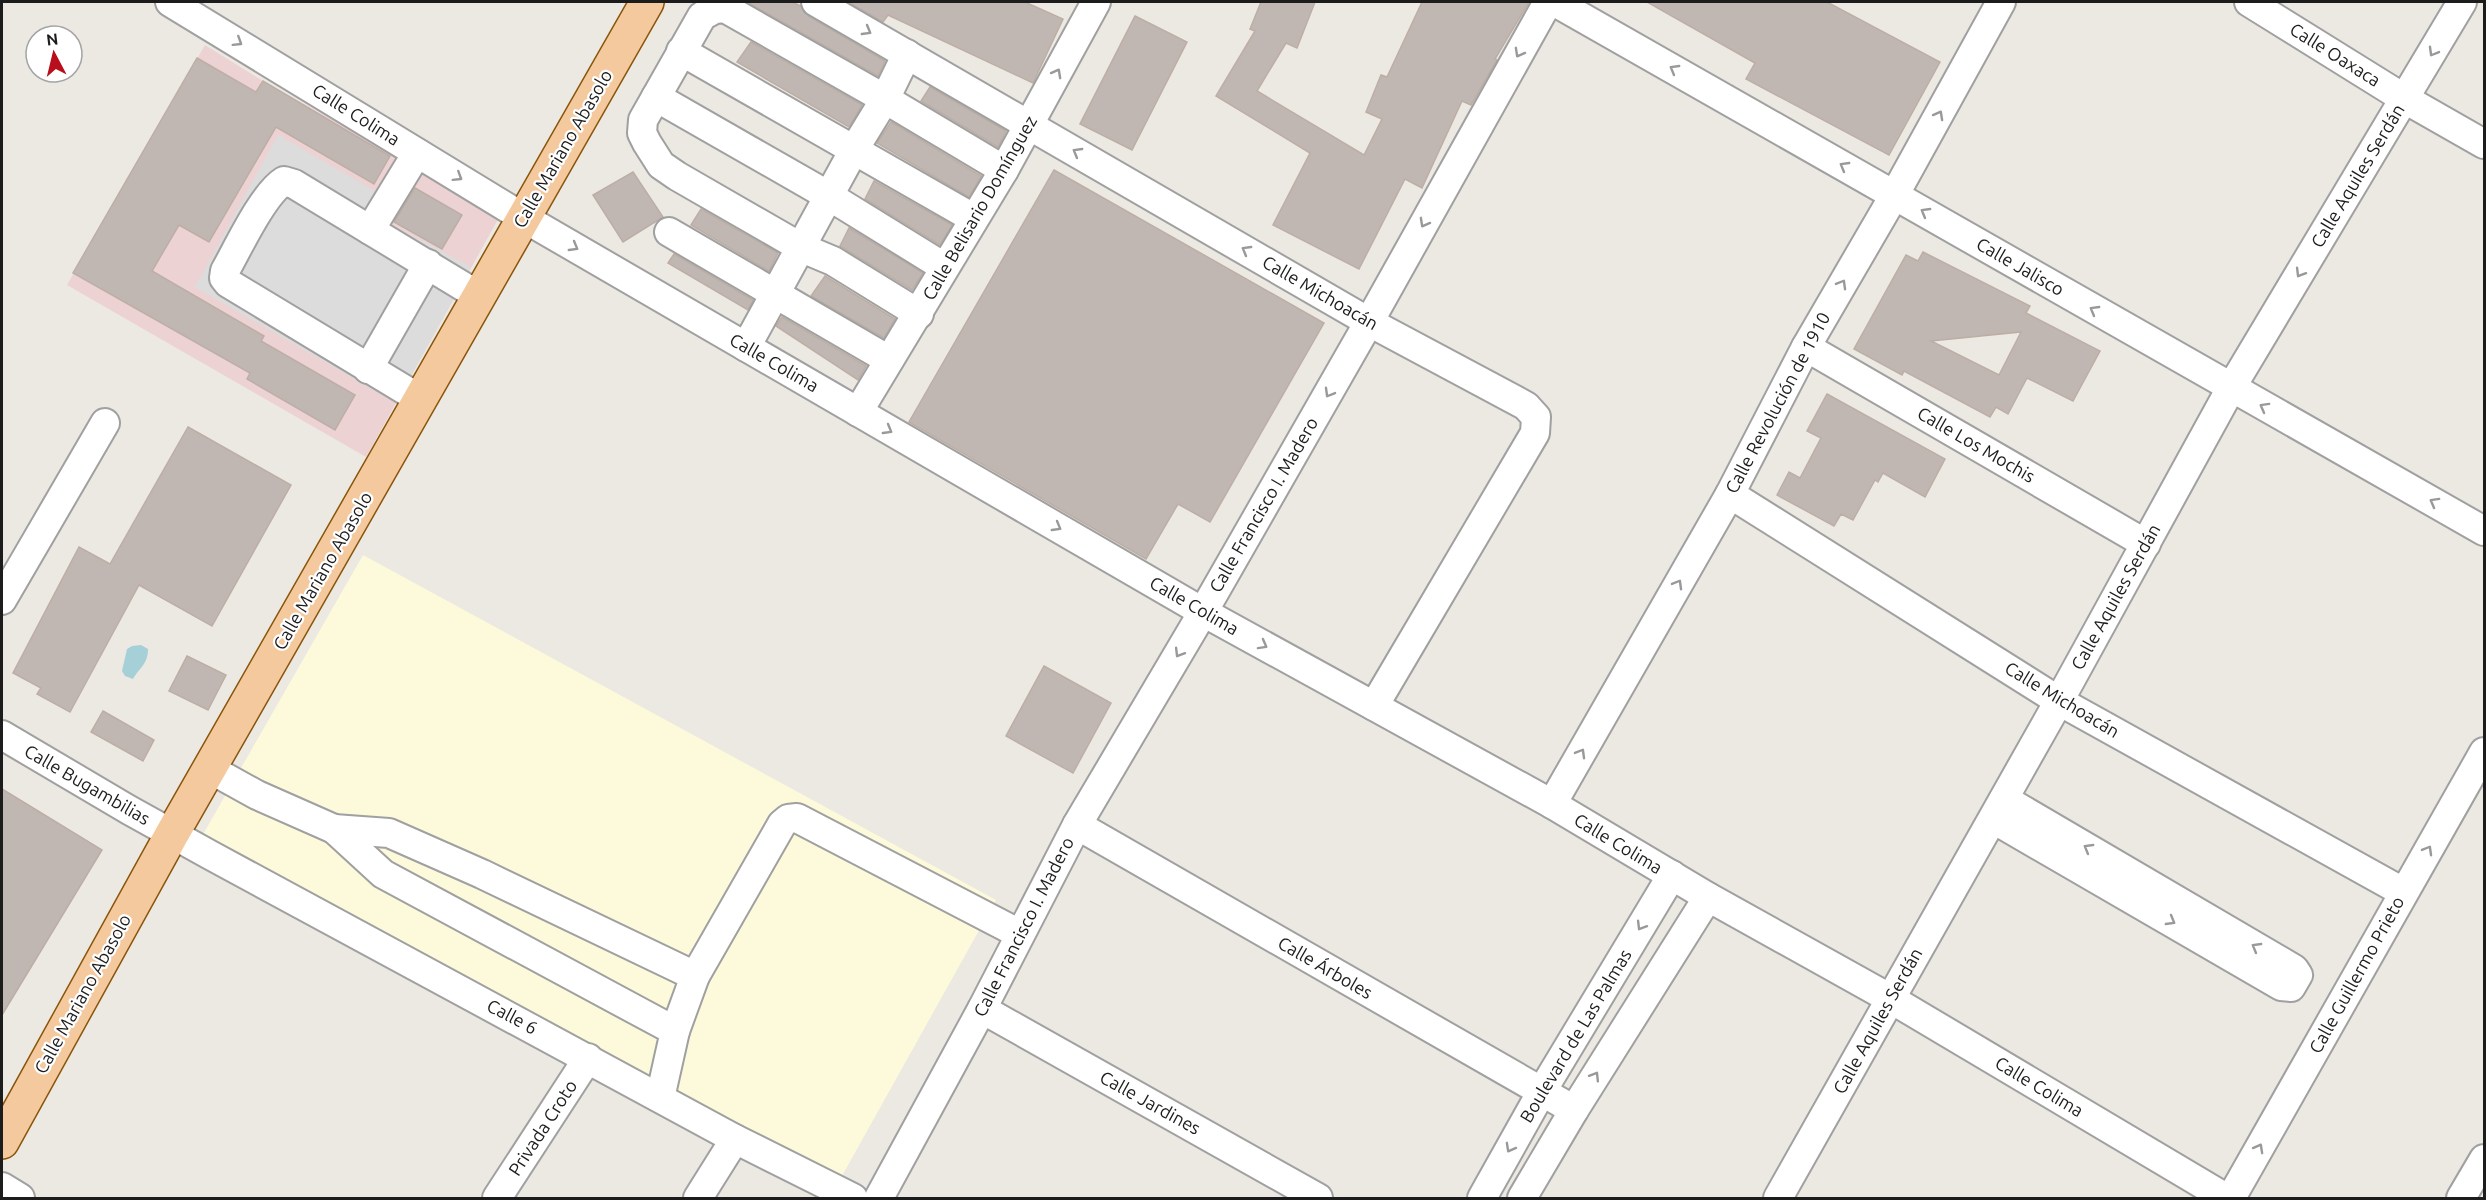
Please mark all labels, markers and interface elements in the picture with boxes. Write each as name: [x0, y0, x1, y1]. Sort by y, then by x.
street label: Calle Oaxaca: [2287, 18, 2384, 90]
one-way arrow: [861, 23, 871, 35]
north arrow: [24, 24, 84, 84]
text: N: [45, 29, 59, 49]
one-way arrow: [232, 35, 242, 47]
one-way arrow: [1515, 46, 1526, 57]
one-way arrow: [2428, 46, 2440, 56]
one-way arrow: [1670, 65, 1680, 76]
street label: Calle Mariano Abasolo: [509, 66, 616, 231]
one-way arrow: [1050, 69, 1061, 79]
street label: Calle Colima: [309, 79, 404, 149]
street label: Calle Aquiles Serdán: [2306, 100, 2408, 251]
one-way arrow: [1932, 110, 1943, 121]
street label: Calle Belisario Domínguez: [918, 112, 1040, 303]
one-way arrow: [1073, 148, 1084, 160]
one-way arrow: [1840, 161, 1850, 173]
one-way arrow: [452, 170, 462, 182]
one-way arrow: [1921, 208, 1932, 220]
one-way arrow: [1420, 217, 1432, 227]
street label: Calle Jalisco: [1973, 233, 2068, 299]
one-way arrow: [568, 240, 579, 252]
one-way arrow: [1242, 246, 1252, 258]
street label: Calle Michoacán: [1259, 251, 1382, 333]
one-way arrow: [2296, 267, 2307, 277]
one-way arrow: [1835, 280, 1847, 290]
one-way arrow: [2090, 305, 2101, 317]
street label: Calle Revolución de 1910: [1721, 309, 1833, 496]
street label: Calle Colima: [727, 329, 822, 396]
one-way arrow: [1324, 387, 1336, 397]
street label: Calle Los Mochis: [1914, 402, 2039, 486]
one-way arrow: [2259, 402, 2270, 414]
street label: Calle Francisco I. Madero: [1205, 413, 1321, 596]
one-way arrow: [882, 422, 893, 434]
street label: Calle Mariano Abasolo: [269, 488, 376, 653]
one-way arrow: [2429, 498, 2440, 509]
one-way arrow: [1051, 520, 1061, 531]
street label: Calle Aquiles Serdán: [2067, 520, 2164, 673]
street label: Calle Colima: [1147, 572, 1242, 639]
one-way arrow: [1671, 580, 1682, 590]
one-way arrow: [1257, 638, 1267, 649]
one-way arrow: [1175, 647, 1186, 657]
street label: Calle Michoacán: [2002, 657, 2123, 741]
street label: Calle Bugambilias: [21, 740, 154, 828]
one-way arrow: [1574, 749, 1585, 759]
street label: Calle Colima: [1571, 809, 1666, 877]
street label: Calle Francisco I. Madero: [969, 833, 1077, 1020]
one-way arrow: [2084, 844, 2094, 855]
one-way arrow: [2421, 846, 2432, 856]
street label: Calle Guillermo Prieto: [2305, 893, 2408, 1056]
street label: Calle Mariano Abasolo: [30, 910, 134, 1077]
one-way arrow: [2165, 914, 2175, 925]
one-way arrow: [1637, 920, 1649, 930]
street label: Calle Árboles: [1275, 931, 1377, 1002]
one-way arrow: [2252, 942, 2262, 954]
street label: Calle Aquiles Serdán: [1829, 944, 1926, 1097]
street label: Boulevard de Las Palmas: [1515, 945, 1635, 1126]
street label: Calle 6: [484, 995, 541, 1038]
street label: Calle Colima: [1992, 1052, 2087, 1120]
street label: Calle Jardines: [1097, 1066, 1204, 1138]
one-way arrow: [1588, 1072, 1600, 1082]
street label: Privada Croto: [504, 1076, 580, 1179]
one-way arrow: [1506, 1141, 1517, 1152]
one-way arrow: [2252, 1143, 2264, 1154]

